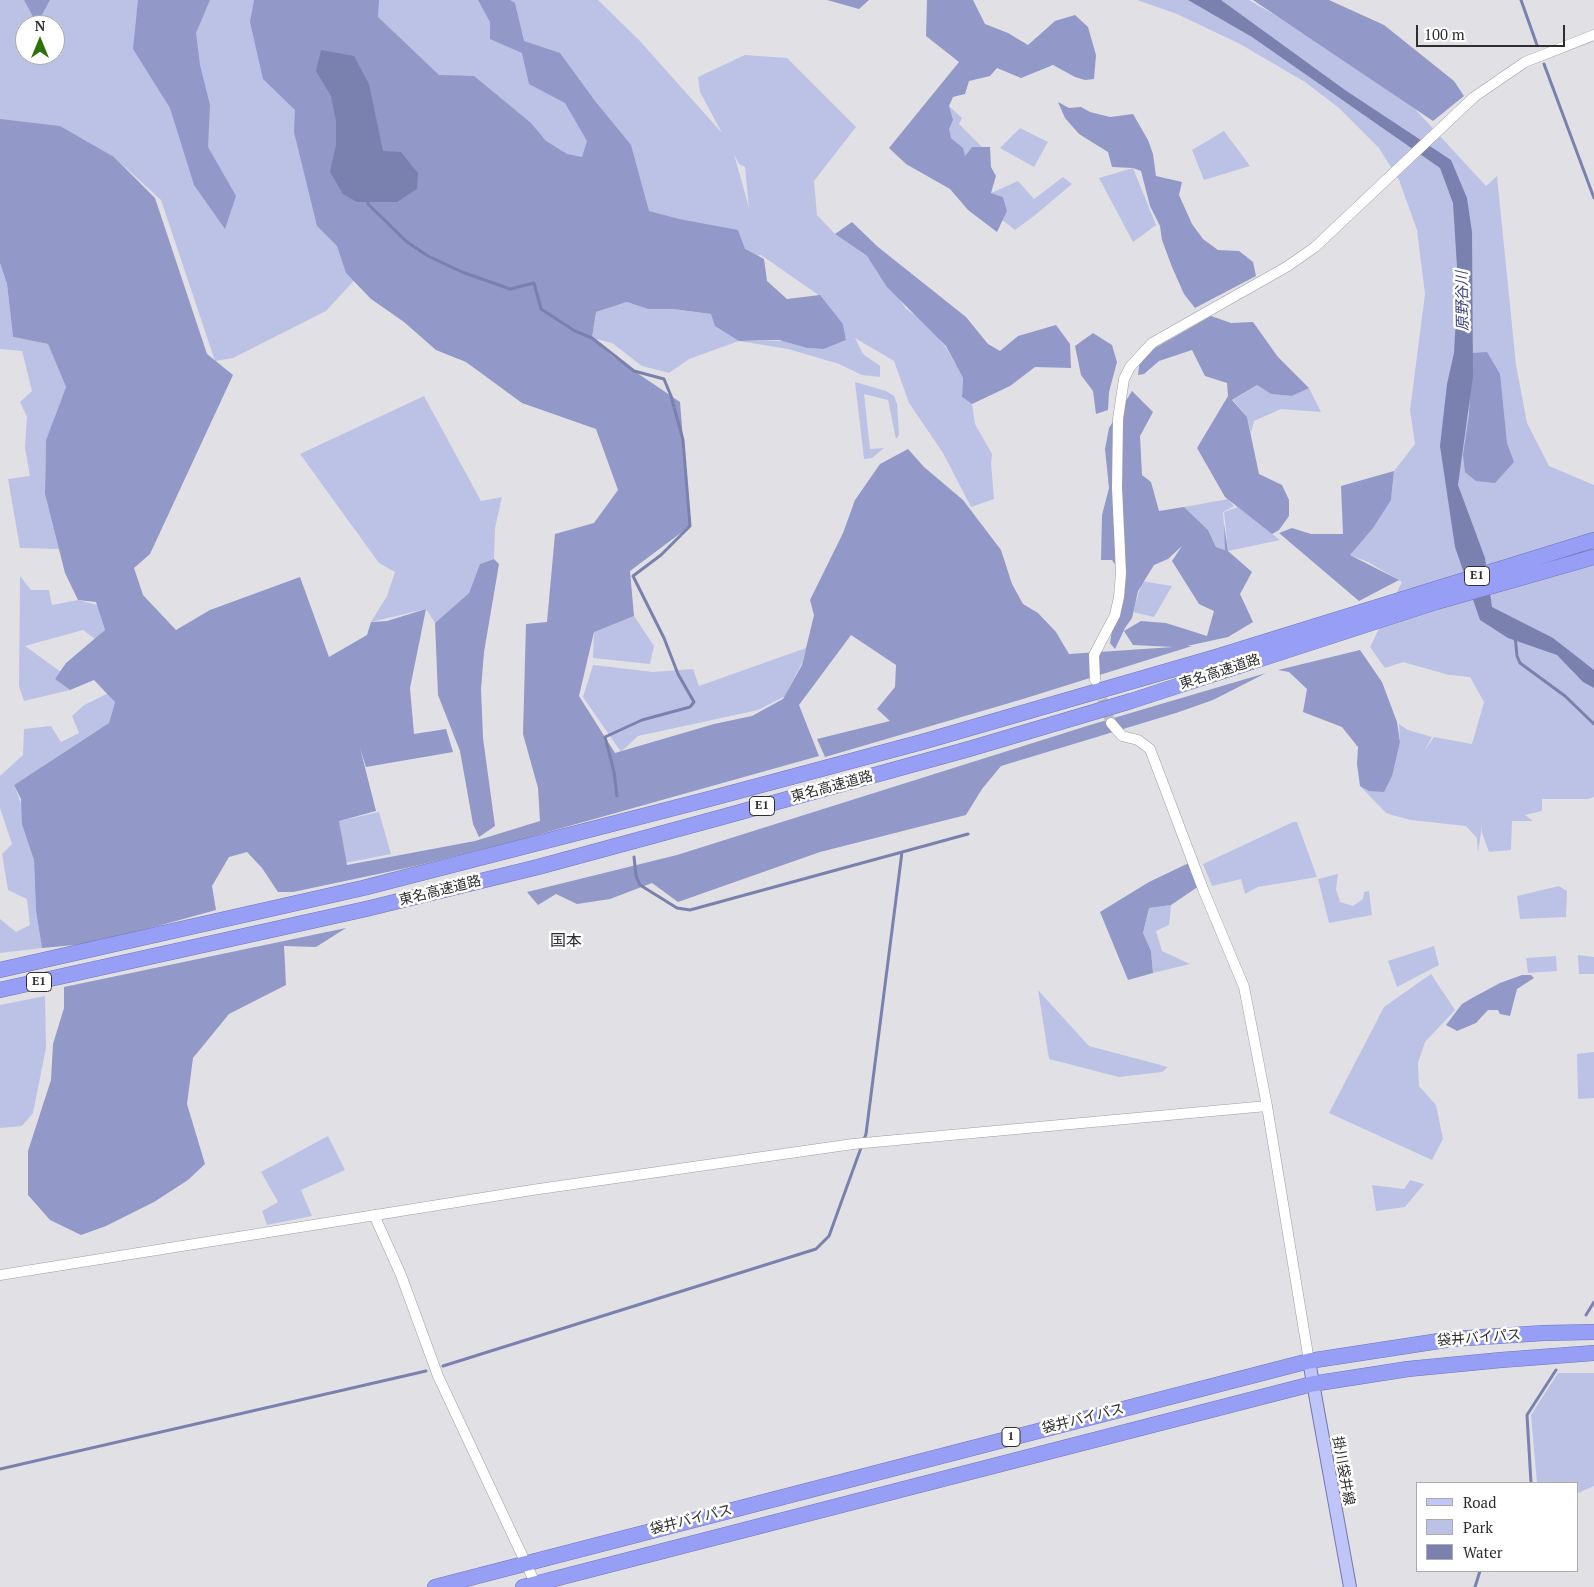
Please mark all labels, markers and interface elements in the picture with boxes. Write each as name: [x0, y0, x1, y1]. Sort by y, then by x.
north arrow: [15, 15, 65, 65]
scale bar: [1419, 15, 1568, 47]
text: N: [35, 16, 45, 35]
text: 100 m: [1424, 24, 1465, 44]
water label: 原野谷川: [1453, 271, 1473, 331]
road number: E1: [1464, 566, 1490, 586]
street label: 東名高速道路: [1177, 651, 1263, 693]
street label: 東名高速道路: [789, 768, 875, 806]
road number: E1: [750, 796, 774, 816]
street label: 東名高速道路: [397, 873, 483, 909]
district label: 国本: [550, 931, 582, 951]
road number: E1: [26, 972, 52, 992]
street label: 袋井バイパス: [1437, 1327, 1521, 1349]
street label: 袋井バイパス: [1040, 1401, 1126, 1437]
road number: 1: [1002, 1428, 1020, 1446]
street label: 掛川袋井線: [1329, 1435, 1357, 1507]
legend: [1416, 1482, 1579, 1572]
text: Road: [1463, 1492, 1496, 1512]
street label: 袋井バイパス: [648, 1502, 734, 1538]
text: Park: [1463, 1517, 1493, 1537]
text: Water: [1463, 1542, 1502, 1562]

